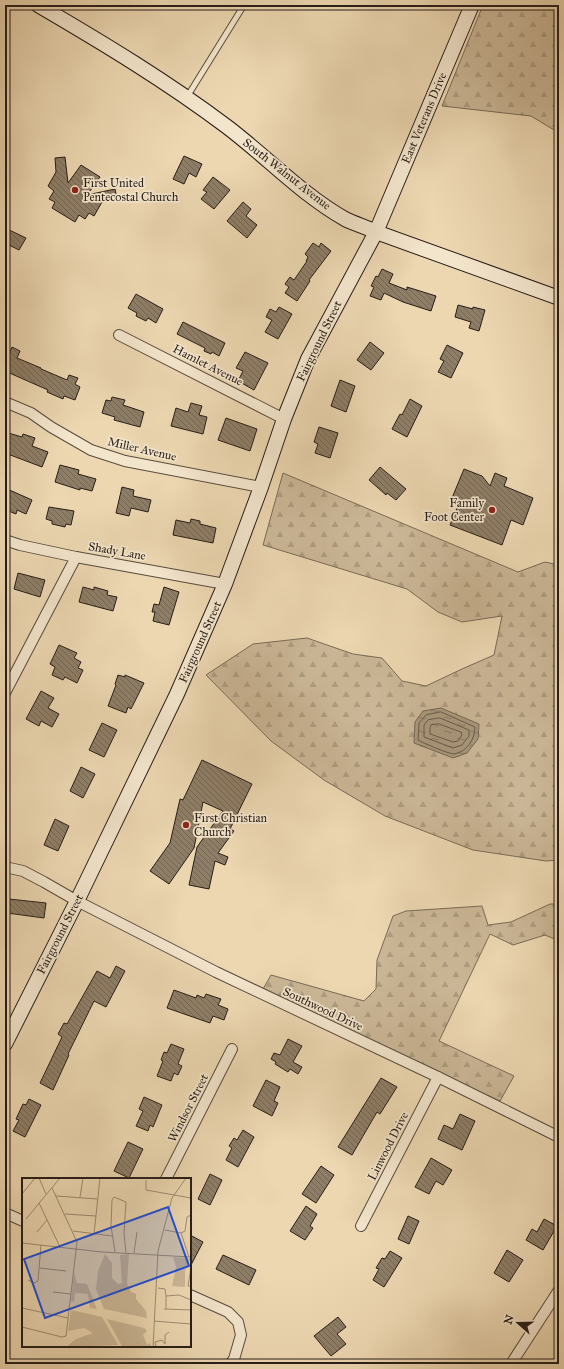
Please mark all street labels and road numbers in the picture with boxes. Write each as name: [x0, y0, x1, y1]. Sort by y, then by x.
street label: East Veterans Drive: [399, 70, 449, 166]
street label: South Walnut Avenue: [240, 135, 334, 213]
street label: Fairground Street: [293, 298, 346, 384]
street label: Hamlet Avenue: [171, 341, 245, 389]
street label: Miller Avenue: [106, 434, 178, 464]
street label: Shady Lane: [87, 539, 147, 563]
street label: Fairground Street: [176, 598, 225, 685]
street label: Fairground Street: [34, 891, 87, 977]
street label: Southwood Drive: [281, 984, 365, 1034]
street label: Windsor Street: [165, 1071, 212, 1144]
street label: Linwood Drive: [365, 1109, 411, 1183]

